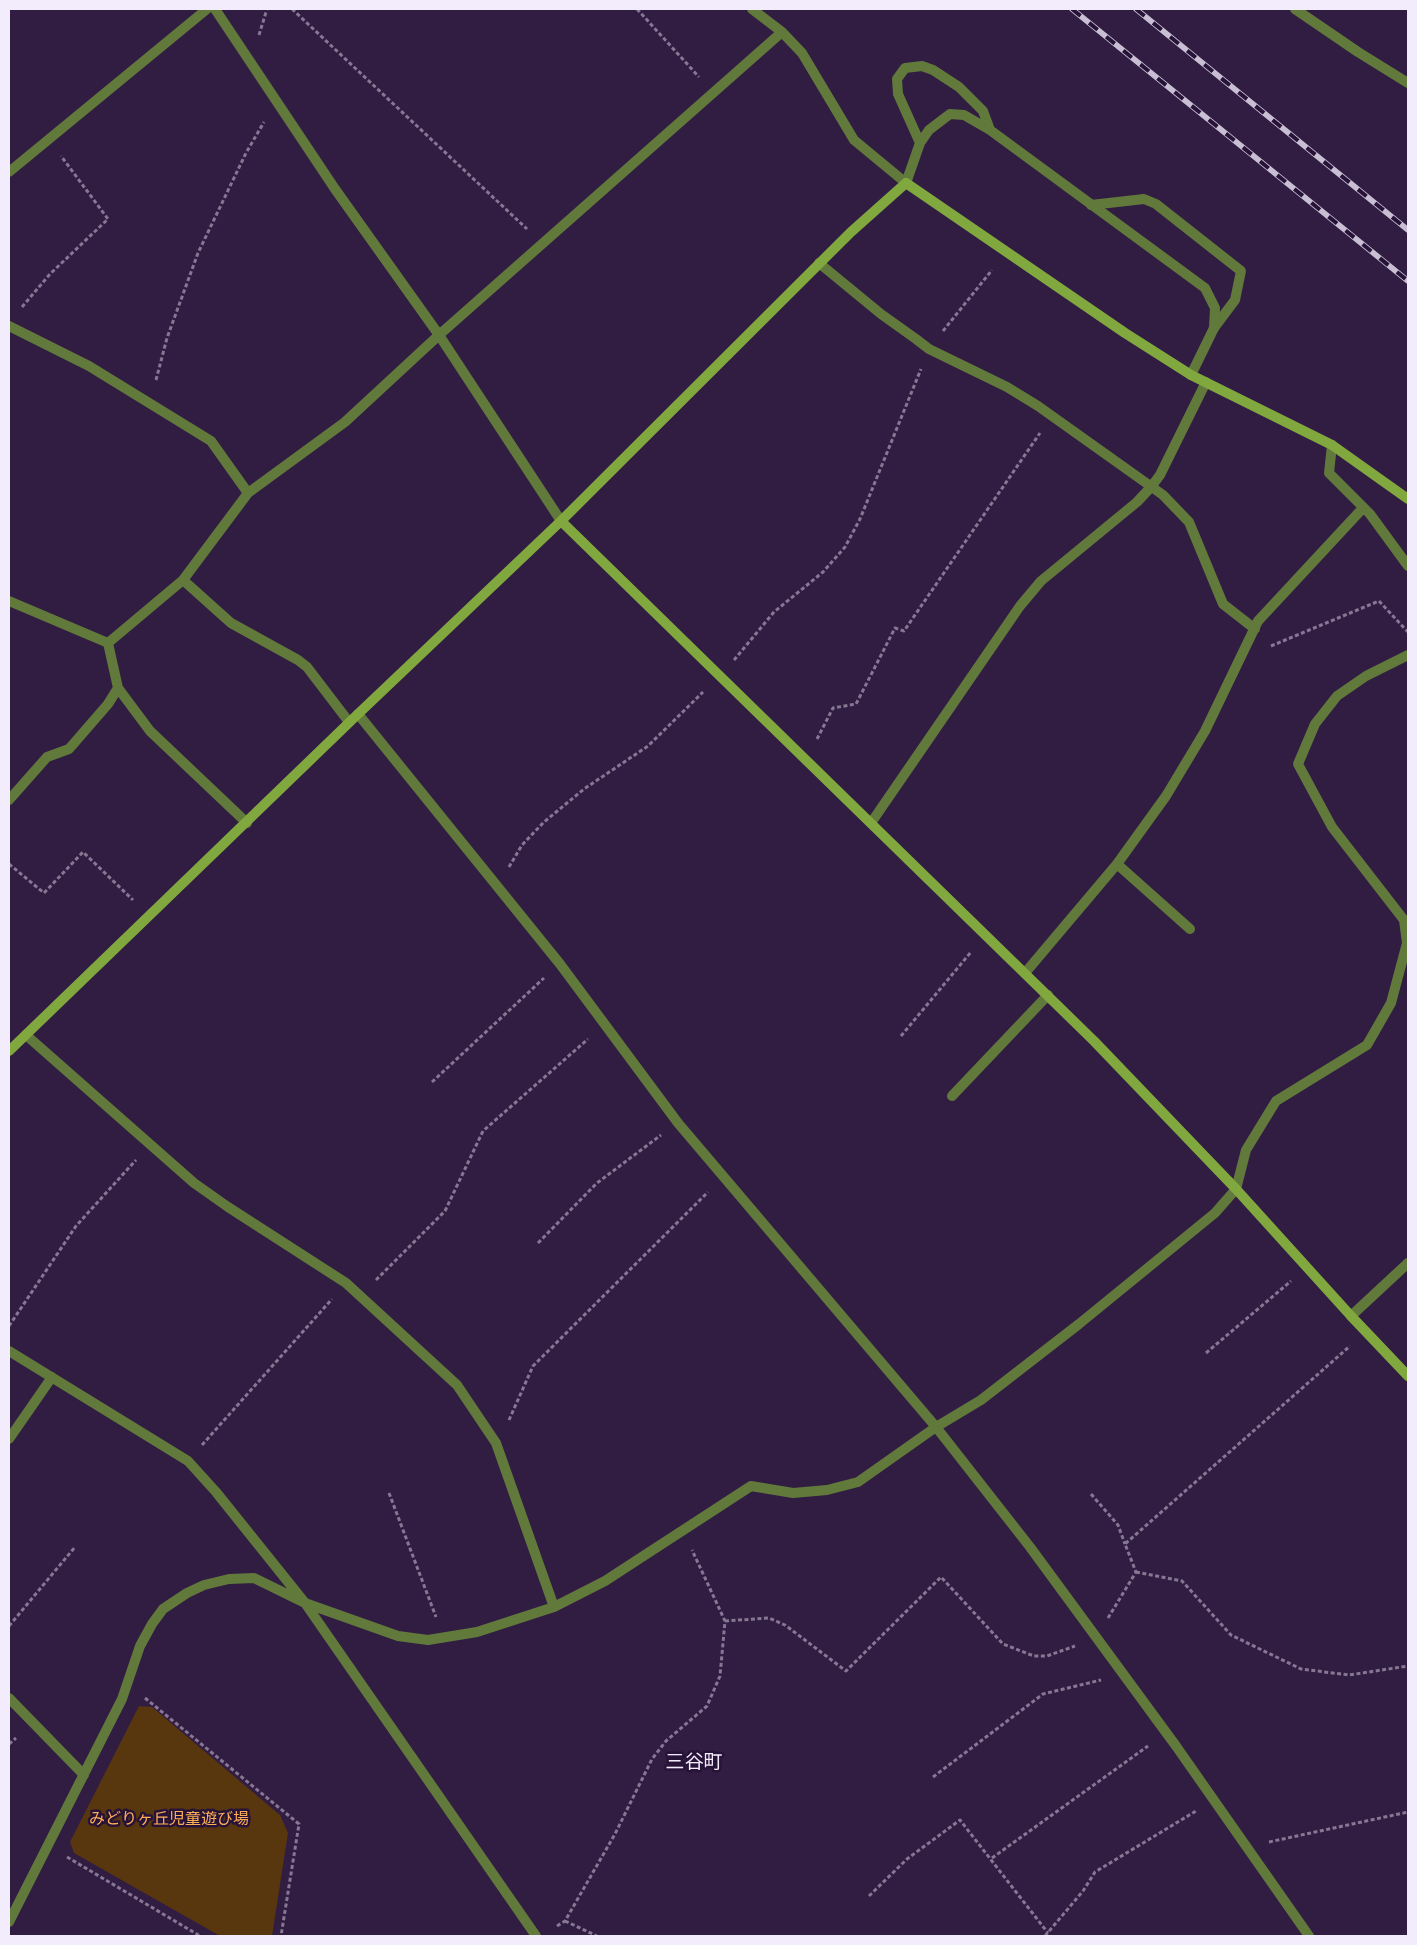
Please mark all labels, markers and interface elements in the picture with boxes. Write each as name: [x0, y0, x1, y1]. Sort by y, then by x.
district label: 三谷町: [666, 1752, 722, 1774]
park label: みどりヶ丘児童遊び場: [89, 1810, 249, 1830]

